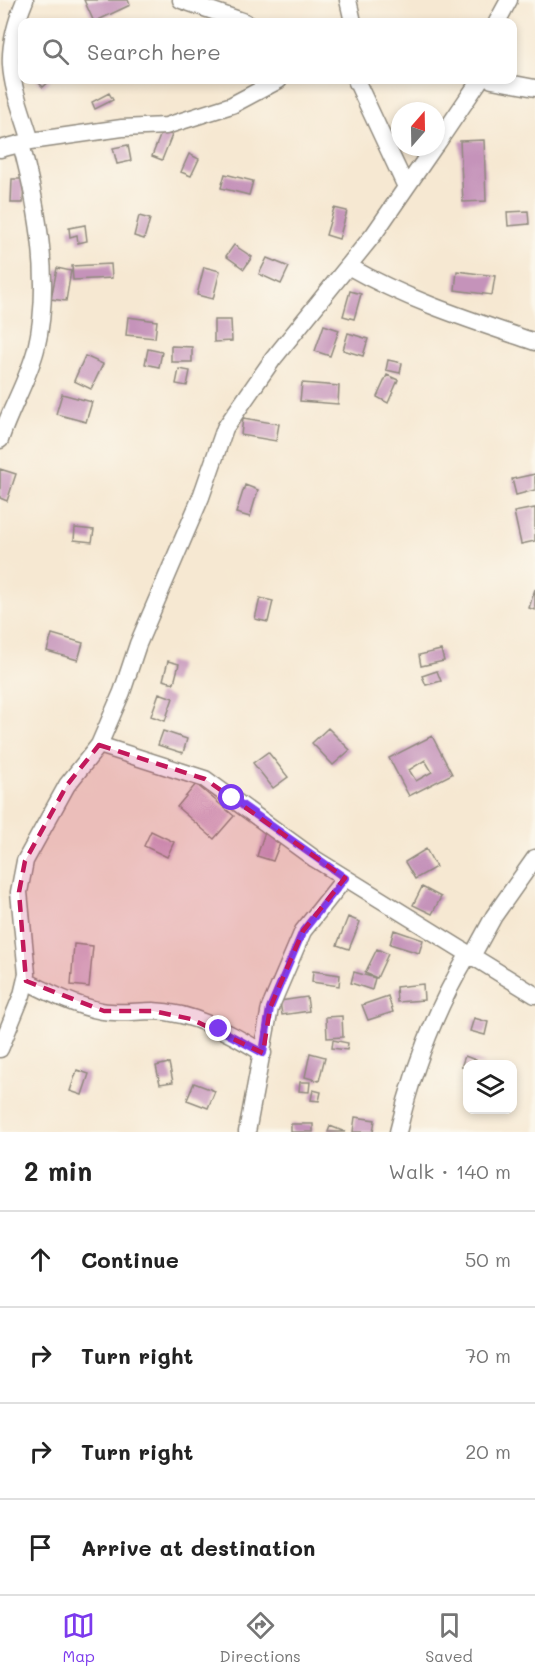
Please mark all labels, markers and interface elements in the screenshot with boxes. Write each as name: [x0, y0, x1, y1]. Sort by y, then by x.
search box: [18, 18, 517, 84]
icon: search: [39, 35, 72, 68]
text: Search here: [87, 37, 221, 66]
north arrow: [391, 102, 445, 156]
route start: [218, 784, 244, 810]
route end: [205, 1015, 231, 1041]
map controls: [463, 1060, 517, 1114]
button: layers: [463, 1060, 517, 1114]
text: 2 min: [24, 1154, 92, 1188]
text: Walk · 140 m: [388, 1158, 511, 1184]
icon: ahead: [24, 1243, 57, 1276]
text: Continue: [81, 1245, 179, 1274]
text: 50 m: [465, 1246, 511, 1272]
icon: right: [24, 1339, 57, 1372]
text: Turn right: [81, 1341, 193, 1370]
text: 70 m: [465, 1342, 511, 1368]
icon: right: [24, 1435, 57, 1468]
text: Turn right: [81, 1437, 193, 1466]
text: 20 m: [465, 1438, 511, 1464]
icon: arrive: [24, 1531, 57, 1564]
text: Arrive at destination: [81, 1533, 316, 1562]
tab: Map: [62, 1609, 95, 1666]
tab: Directions: [220, 1609, 301, 1666]
tab: Saved: [425, 1609, 473, 1666]

